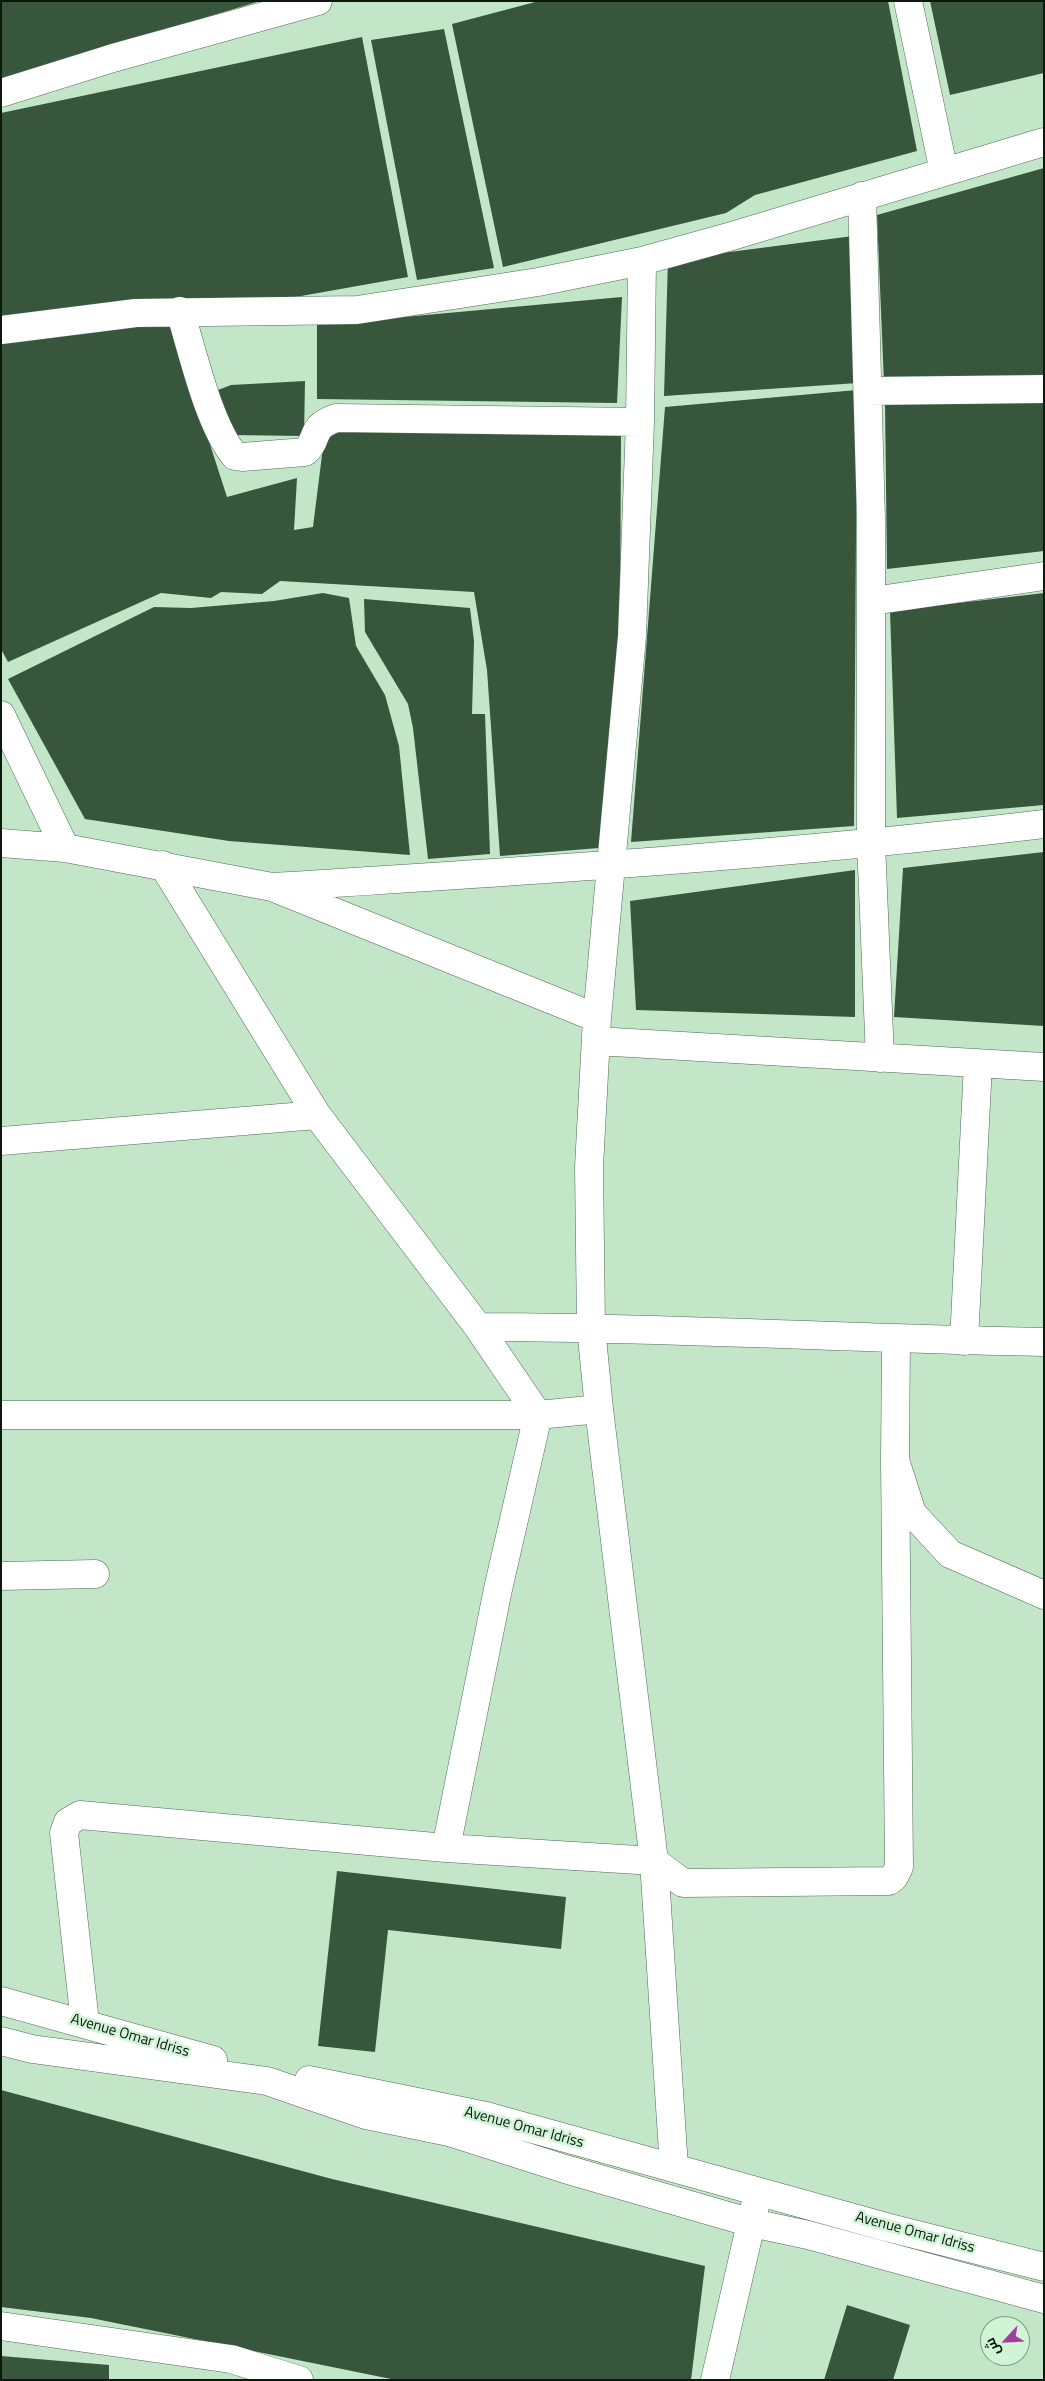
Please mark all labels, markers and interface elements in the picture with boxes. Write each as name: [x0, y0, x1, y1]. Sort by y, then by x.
street label: Avenue Omar Idriss: [69, 2010, 191, 2062]
street label: Avenue Omar Idriss: [462, 2103, 586, 2153]
street label: Avenue Omar Idriss: [853, 2208, 977, 2258]
north arrow: [980, 2316, 1030, 2366]
text: ش: [979, 2335, 1005, 2360]

